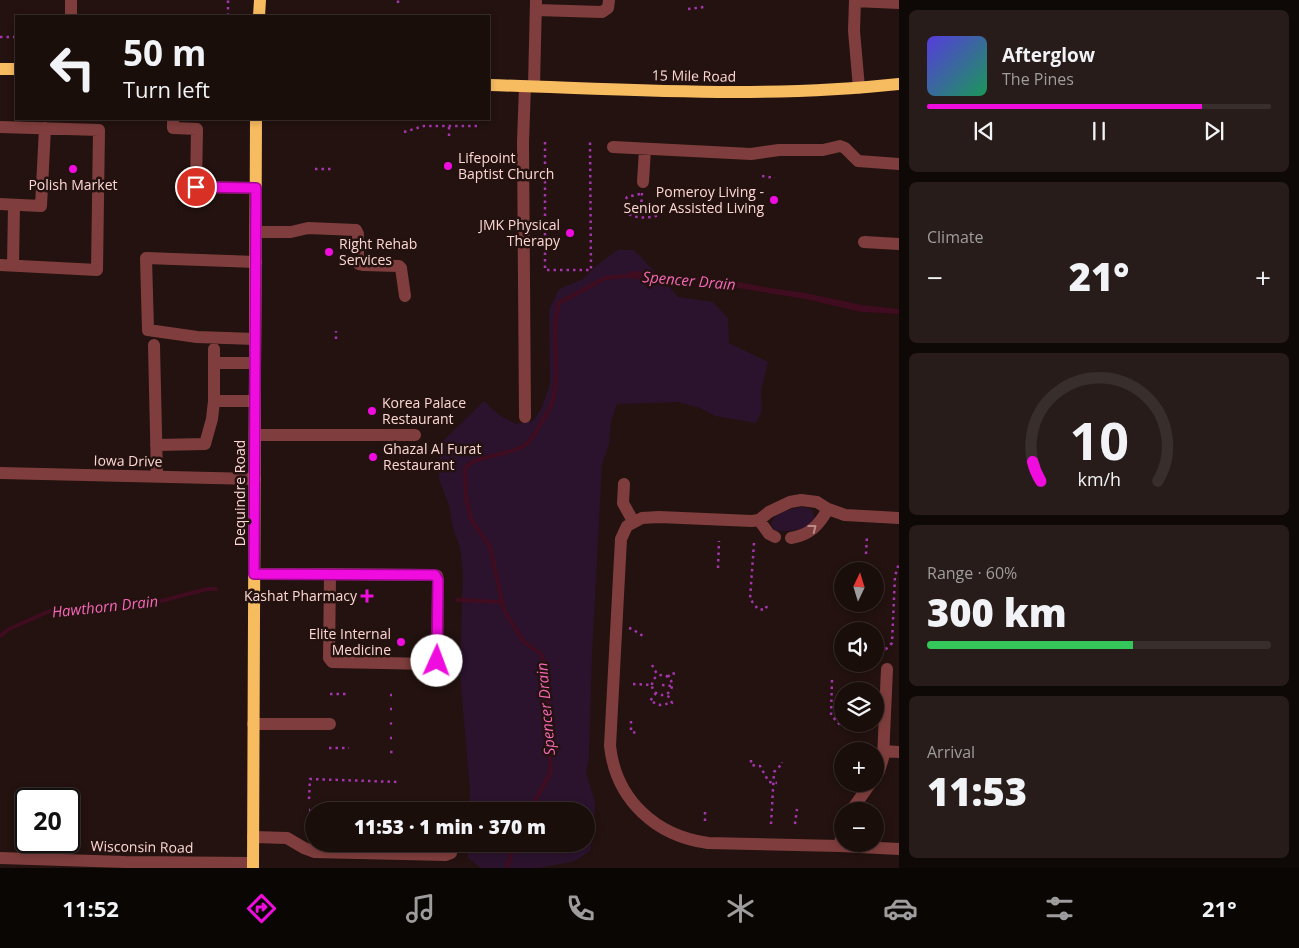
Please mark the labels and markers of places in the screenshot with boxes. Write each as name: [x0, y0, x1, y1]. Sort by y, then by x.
place label: Lifepoint Baptist Church: [458, 148, 554, 183]
marker: Lifepoint Baptist Church: [442, 160, 454, 172]
marker: Polish Market: [67, 163, 79, 175]
pin: [175, 166, 217, 208]
place label: Polish Market: [28, 175, 118, 194]
place label: Pomeroy Living - Senior Assisted Living: [624, 182, 764, 217]
marker: Pomeroy Living - Senior Assisted Living: [768, 194, 780, 206]
place label: JMK Physical Therapy: [477, 215, 561, 250]
marker: JMK Physical Therapy: [564, 227, 576, 239]
place label: Right Rehab Services: [339, 234, 417, 269]
marker: Right Rehab Services: [323, 246, 335, 258]
place label: Korea Palace Restaurant: [382, 393, 466, 428]
marker: Korea Palace Restaurant: [366, 405, 378, 417]
place label: Ghazal Al Furat Restaurant: [383, 439, 481, 474]
marker: Ghazal Al Furat Restaurant: [367, 451, 379, 463]
place label: Kashat Pharmacy: [244, 586, 358, 605]
marker: Kashat Pharmacy: [361, 590, 373, 602]
place label: Elite Internal Medicine: [309, 624, 391, 659]
marker: Elite Internal Medicine: [395, 636, 407, 648]

